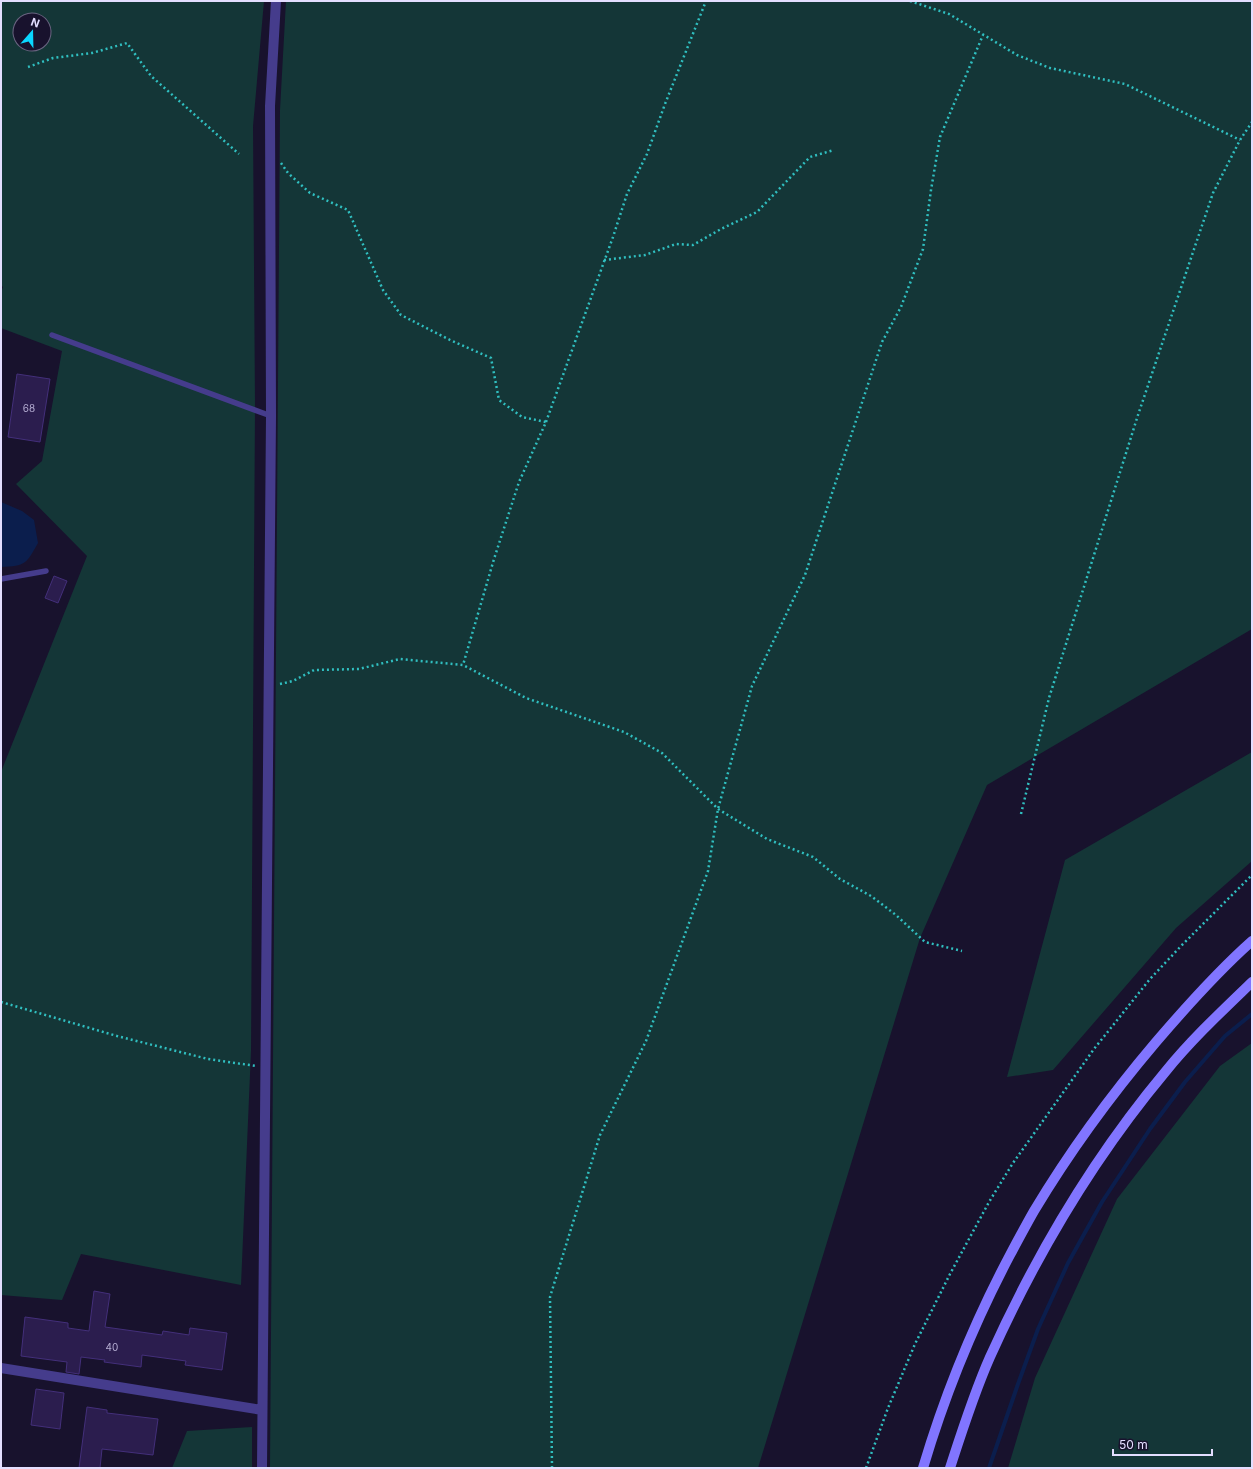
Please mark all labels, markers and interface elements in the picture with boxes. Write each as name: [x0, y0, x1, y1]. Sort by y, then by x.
north arrow: [12, 12, 52, 52]
text: N: [29, 15, 42, 31]
house number: 68: [23, 402, 35, 414]
house number: 40: [106, 1341, 118, 1353]
scale bar: [1113, 1431, 1212, 1457]
text: 50 m: [1119, 1437, 1148, 1452]

